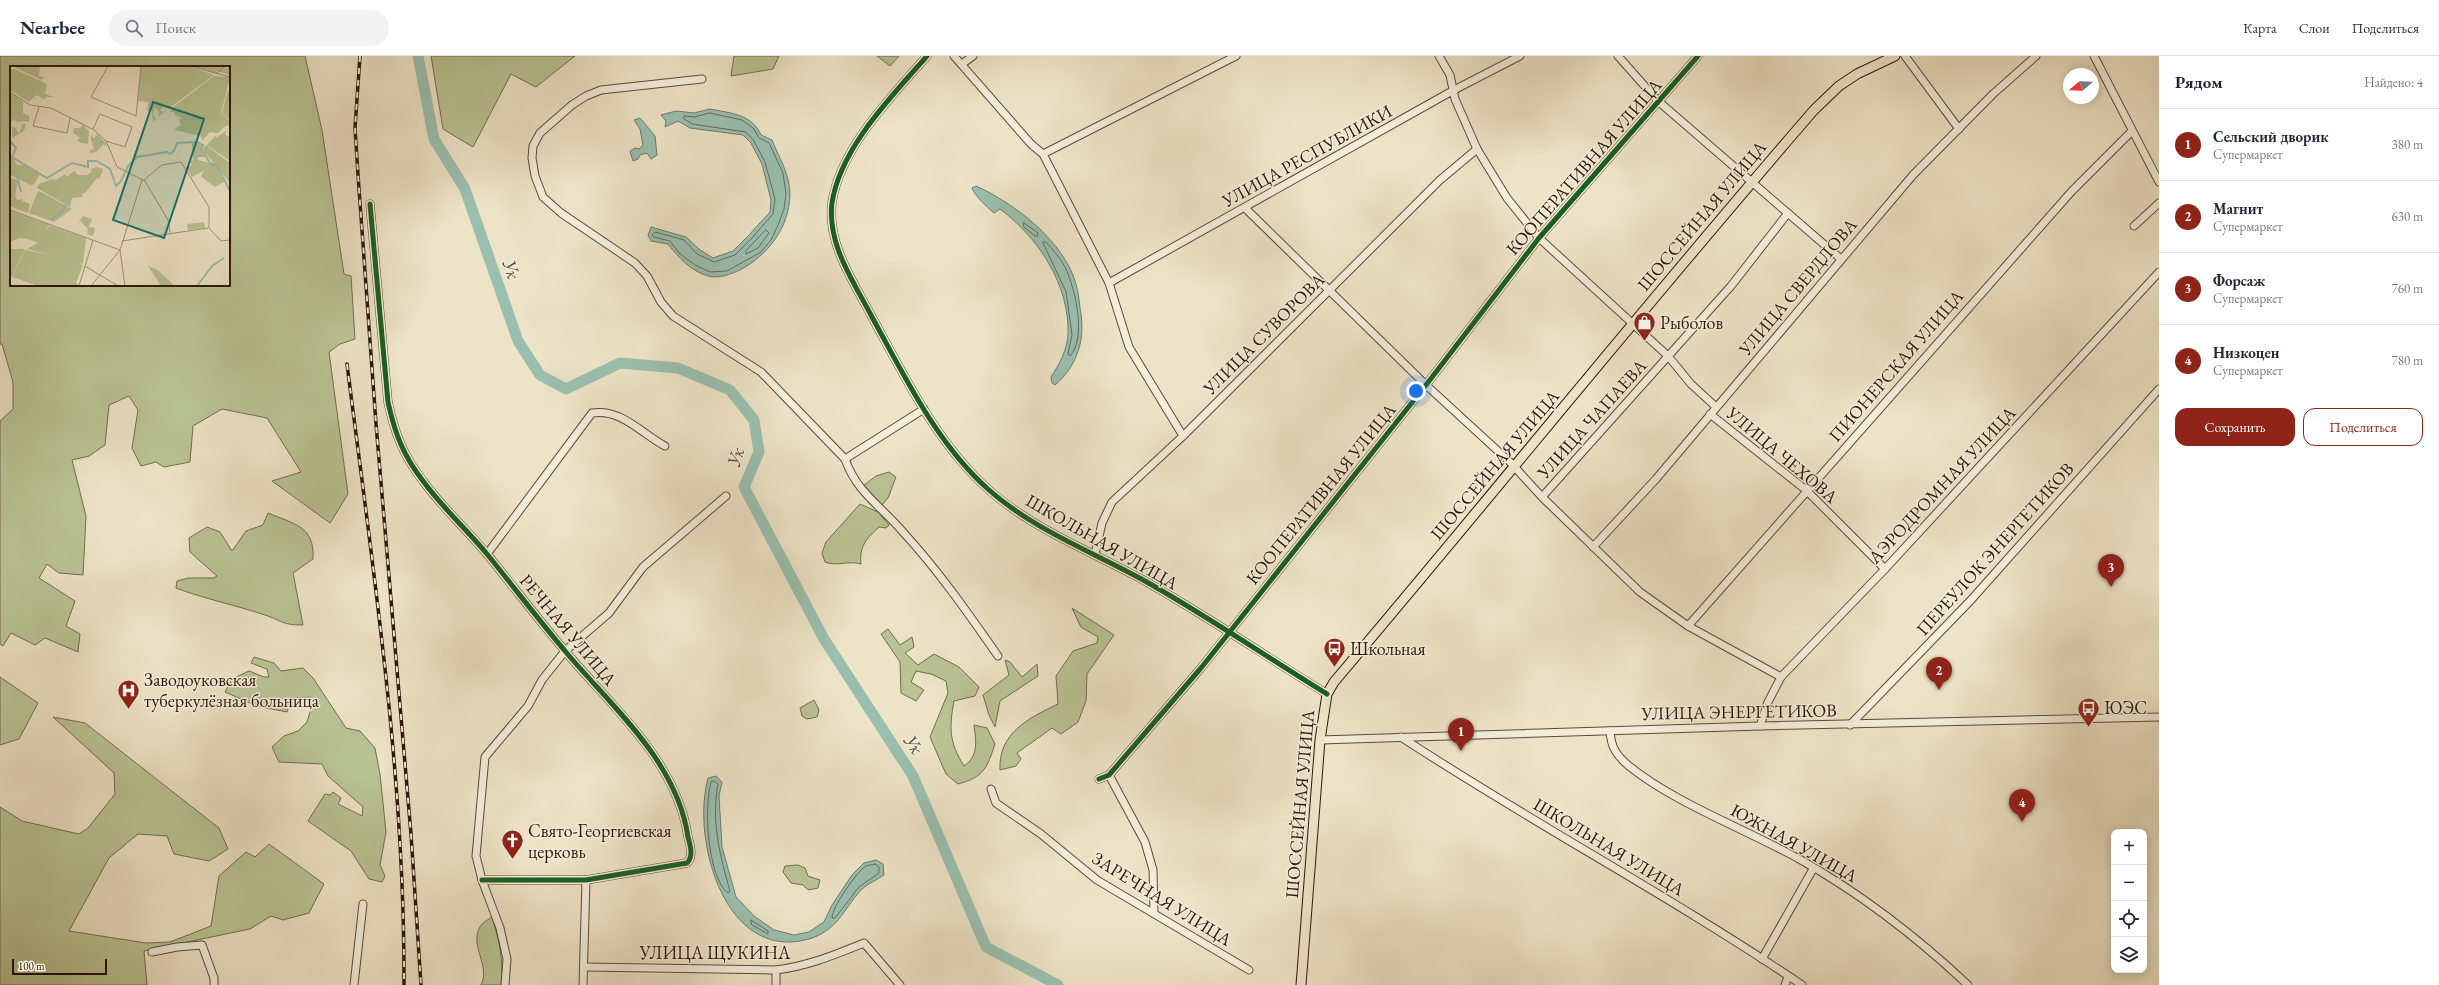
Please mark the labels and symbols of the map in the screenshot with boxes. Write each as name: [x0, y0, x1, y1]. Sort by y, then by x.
inset map: [10, 66, 230, 286]
north arrow: [2063, 68, 2099, 104]
street label: КООПЕРАТИВНАЯ УЛИЦА: [1501, 73, 1667, 260]
street label: УЛИЦА РЕСПУБЛИКИ: [1217, 99, 1396, 212]
street label: ШОССЕЙНАЯ УЛИЦА: [1632, 135, 1772, 296]
street label: УЛИЦА СВЕРДЛОВА: [1733, 213, 1862, 361]
water label: Ук: [497, 256, 527, 283]
street label: УЛИЦА СУВОРОВА: [1197, 268, 1330, 400]
street label: ПИОНЕРСКАЯ УЛИЦА: [1823, 284, 1968, 447]
shop icon: Рыболов: [1631, 310, 1657, 343]
place label: Рыболов: [1660, 311, 1723, 334]
street label: УЛИЦА ЧАПАЕВА: [1531, 354, 1652, 484]
your location: [1406, 381, 1426, 401]
street label: ШОССЕЙНАЯ УЛИЦА: [1425, 384, 1565, 545]
street label: КООПЕРАТИВНАЯ УЛИЦА: [1240, 398, 1401, 589]
street label: УЛИЦА ЧЕХОВА: [1721, 401, 1843, 508]
street label: АЭРОДРОМНАЯ УЛИЦА: [1862, 401, 2021, 569]
water label: Ук: [721, 443, 751, 470]
street label: ПЕРЕУЛОК ЭНЕРГЕТИКОВ: [1911, 457, 2078, 640]
street label: ШКОЛЬНАЯ УЛИЦА: [1022, 489, 1183, 595]
pin: 3: [2098, 554, 2124, 587]
street label: РЕЧНАЯ УЛИЦА: [515, 569, 622, 691]
bus stop icon: Школьная: [1321, 636, 1347, 669]
place label: Школьная: [1350, 637, 1426, 660]
pin: 2: [1926, 657, 1952, 690]
place label: Заводоуковская туберкулёзная больница: [144, 668, 320, 712]
hospital icon: Заводоуковская туберкулёзная больница: [116, 677, 142, 710]
bus stop icon: ЮЭС: [2075, 695, 2101, 728]
place label: ЮЭС: [2104, 696, 2147, 719]
street label: УЛИЦА ЭНЕРГЕТИКОВ: [1640, 698, 1837, 725]
street label: ШОССЕЙНАЯ УЛИЦА: [1280, 708, 1319, 899]
pin: 1: [1448, 718, 1474, 751]
water label: Ук: [898, 729, 930, 760]
pin: 4: [2009, 789, 2035, 822]
street label: ШКОЛЬНАЯ УЛИЦА: [1530, 792, 1689, 901]
street label: ЮЖНАЯ УЛИЦА: [1726, 798, 1862, 887]
place label: Свято-Георгиевская церковь: [528, 819, 672, 863]
church icon: Свято-Георгиевская церковь: [500, 828, 526, 861]
street label: ЗАРЕЧНАЯ УЛИЦА: [1088, 846, 1237, 951]
street label: УЛИЦА ЩУКИНА: [639, 941, 791, 964]
scale bar: [12, 957, 107, 976]

